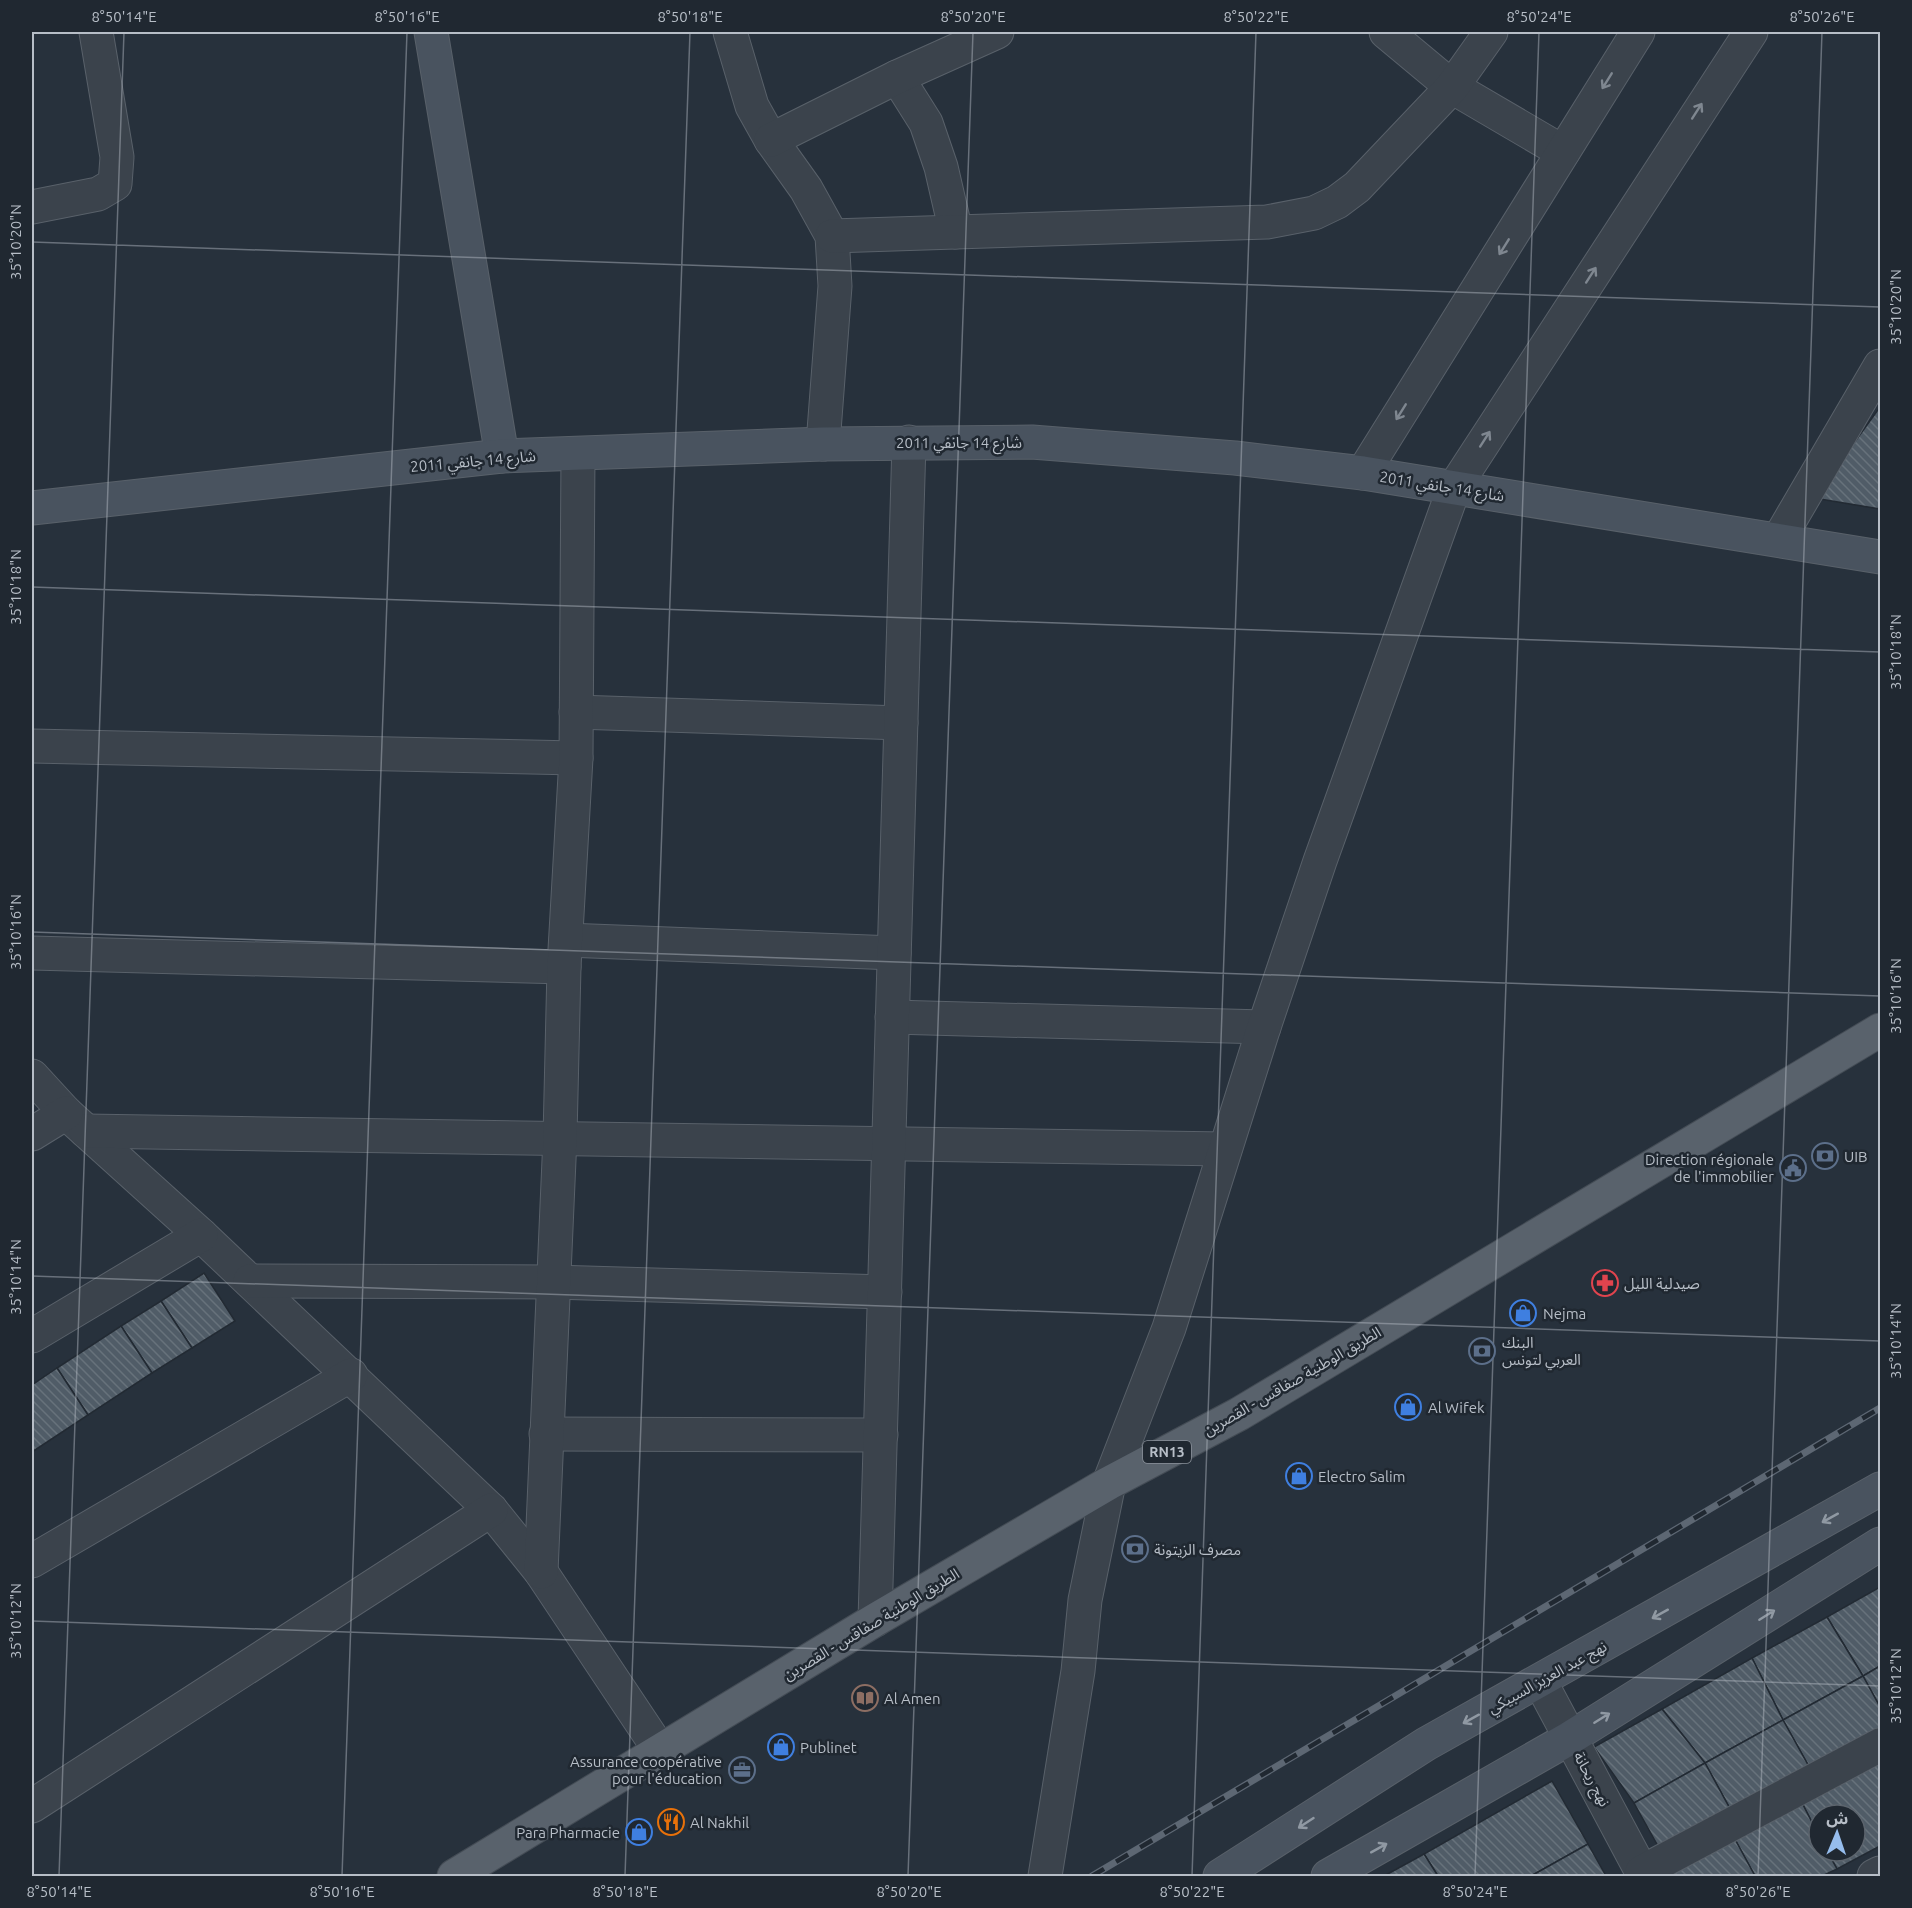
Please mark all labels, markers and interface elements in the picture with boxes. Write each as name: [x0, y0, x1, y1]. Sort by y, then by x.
text: 8°50'14"E: [91, 8, 157, 25]
text: 8°50'16"E: [374, 8, 440, 25]
text: 8°50'18"E: [657, 8, 723, 25]
text: 8°50'20"E: [940, 8, 1006, 25]
text: 8°50'22"E: [1223, 8, 1289, 25]
text: 8°50'24"E: [1506, 8, 1572, 25]
text: 8°50'26"E: [1789, 8, 1855, 25]
one-way arrow: [1600, 72, 1612, 89]
one-way arrow: [1691, 103, 1703, 120]
text: 35°10'20"N: [7, 204, 24, 280]
one-way arrow: [1498, 238, 1510, 255]
one-way arrow: [1585, 267, 1597, 284]
text: 35°10'20"N: [1887, 269, 1904, 345]
one-way arrow: [1394, 404, 1407, 421]
one-way arrow: [1480, 431, 1492, 448]
street label: شارع 14 جانفي 2011: [896, 434, 1022, 455]
street label: شارع 14 جانفي 2011: [409, 447, 537, 479]
street label: شارع 14 جانفي 2011: [1378, 468, 1506, 508]
text: 35°10'18"N: [7, 549, 24, 625]
text: 35°10'18"N: [1887, 614, 1904, 690]
text: 35°10'16"N: [7, 894, 24, 970]
text: 35°10'16"N: [1887, 958, 1904, 1034]
bank icon: UIB: [1810, 1141, 1840, 1171]
place label: UIB: [1844, 1148, 1868, 1165]
place label: Direction régionale de l'immobilier: [1645, 1151, 1774, 1185]
public building icon: Direction régionale de l'immobilier: [1778, 1153, 1808, 1183]
text: 35°10'14"N: [7, 1239, 24, 1315]
pharmacy icon: صيدلية الليل: [1590, 1268, 1620, 1298]
place label: صيدلية الليل: [1624, 1275, 1700, 1293]
shop icon: Nejma: [1508, 1298, 1538, 1328]
text: 35°10'14"N: [1887, 1303, 1904, 1379]
place label: Nejma: [1543, 1305, 1586, 1322]
street label: الطريق الوطنية صفاقس - القصرين: [1200, 1323, 1385, 1441]
place label: البنك العربي لتونس: [1502, 1334, 1581, 1371]
bank icon: البنك العربي لتونس: [1467, 1336, 1497, 1366]
shop icon: Al Wifek: [1393, 1392, 1423, 1422]
place label: Al Wifek: [1428, 1399, 1485, 1416]
road number: RN13: [1143, 1441, 1191, 1463]
shop icon: Electro Salim: [1284, 1461, 1314, 1491]
place label: Electro Salim: [1318, 1468, 1405, 1485]
one-way arrow: [1822, 1512, 1839, 1524]
bank icon: مصرف الزيتونة: [1120, 1534, 1150, 1564]
place label: مصرف الزيتونة: [1154, 1541, 1241, 1559]
street label: الطريق الوطنية صفاقس - القصرين: [780, 1565, 963, 1685]
text: 35°10'12"N: [7, 1583, 24, 1659]
one-way arrow: [1652, 1608, 1669, 1620]
one-way arrow: [1758, 1608, 1775, 1620]
street label: نهج عبد العزيز السبيكي: [1485, 1637, 1611, 1720]
text: 35°10'12"N: [1887, 1648, 1904, 1724]
library icon: Al Amen: [850, 1683, 880, 1713]
place label: Al Amen: [884, 1690, 941, 1707]
one-way arrow: [1593, 1711, 1610, 1724]
one-way arrow: [1463, 1714, 1481, 1725]
shop icon: Publinet: [766, 1732, 796, 1762]
place label: Publinet: [800, 1739, 857, 1756]
street label: نهج ريحانة: [1567, 1749, 1613, 1811]
place label: Assurance coopérative pour l'éducation: [570, 1753, 722, 1787]
office icon: Assurance coopérative pour l'éducation: [727, 1755, 757, 1785]
north arrow: [1807, 1803, 1867, 1863]
restaurant icon: Al Nakhil: [656, 1807, 686, 1837]
text: ش: [1826, 1809, 1849, 1828]
place label: Al Nakhil: [690, 1814, 749, 1831]
shop icon: Para Pharmacie: [624, 1817, 654, 1847]
one-way arrow: [1299, 1817, 1315, 1829]
place label: Para Pharmacie: [516, 1824, 620, 1841]
one-way arrow: [1370, 1842, 1387, 1854]
text: 8°50'14"E: [26, 1883, 92, 1900]
text: 8°50'16"E: [309, 1883, 375, 1900]
text: 8°50'18"E: [592, 1883, 658, 1900]
text: 8°50'20"E: [876, 1883, 942, 1900]
text: 8°50'22"E: [1159, 1883, 1225, 1900]
text: 8°50'24"E: [1442, 1883, 1508, 1900]
text: 8°50'26"E: [1725, 1883, 1791, 1900]

